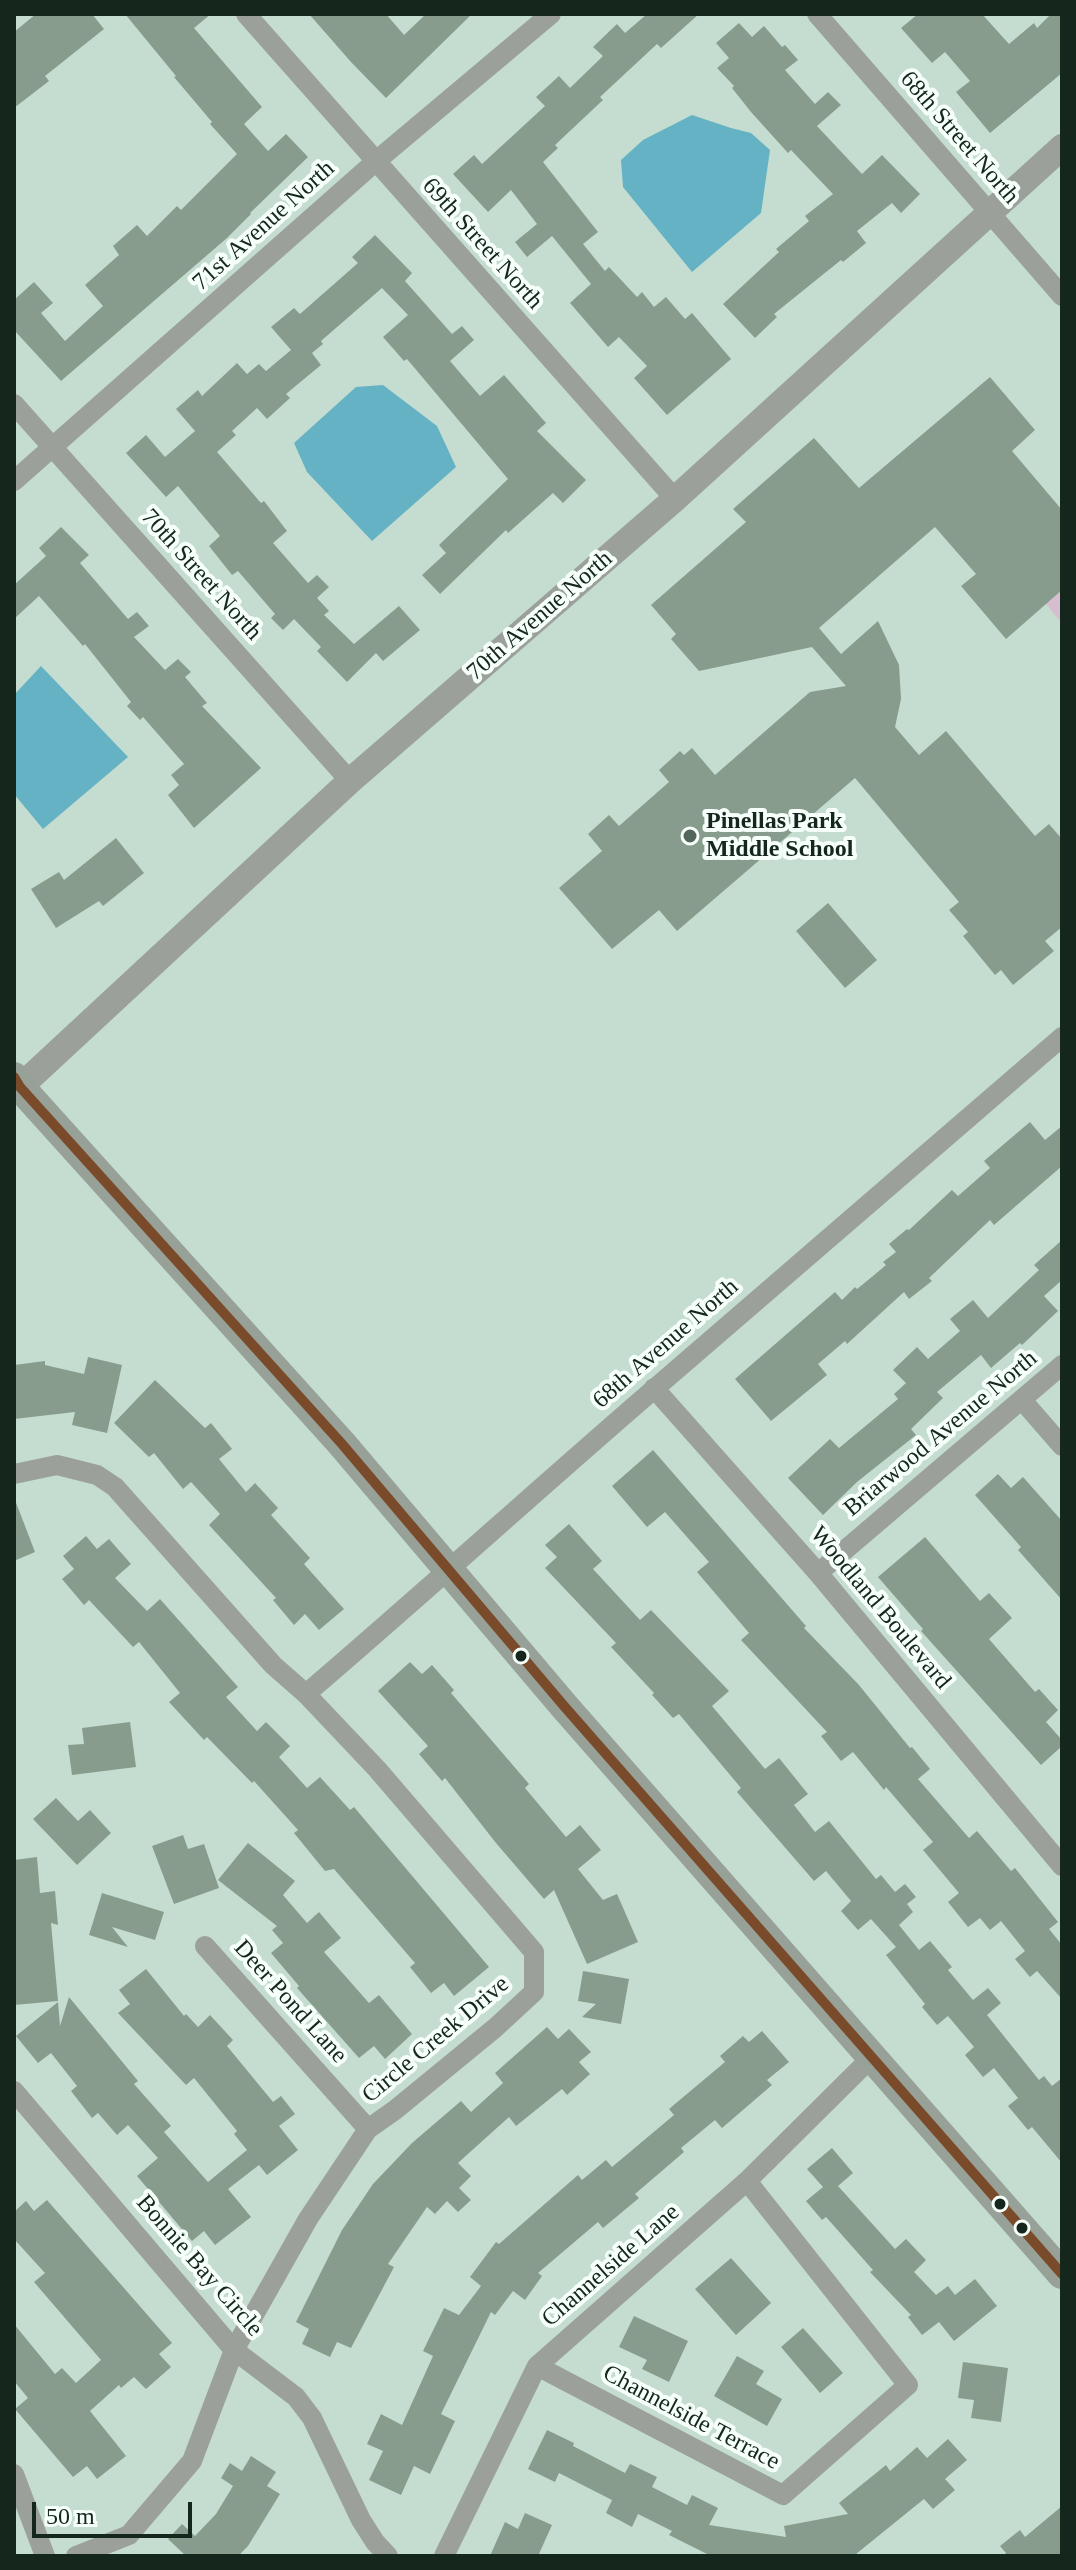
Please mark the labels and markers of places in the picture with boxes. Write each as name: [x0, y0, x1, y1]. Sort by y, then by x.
place label: Pinellas Park Middle School: [706, 808, 853, 864]
marker: Pinellas Park Middle School: [681, 827, 699, 845]
unlabelled marker: [513, 1648, 529, 1664]
unlabelled marker: [992, 2196, 1008, 2212]
unlabelled marker: [1014, 2220, 1030, 2236]

